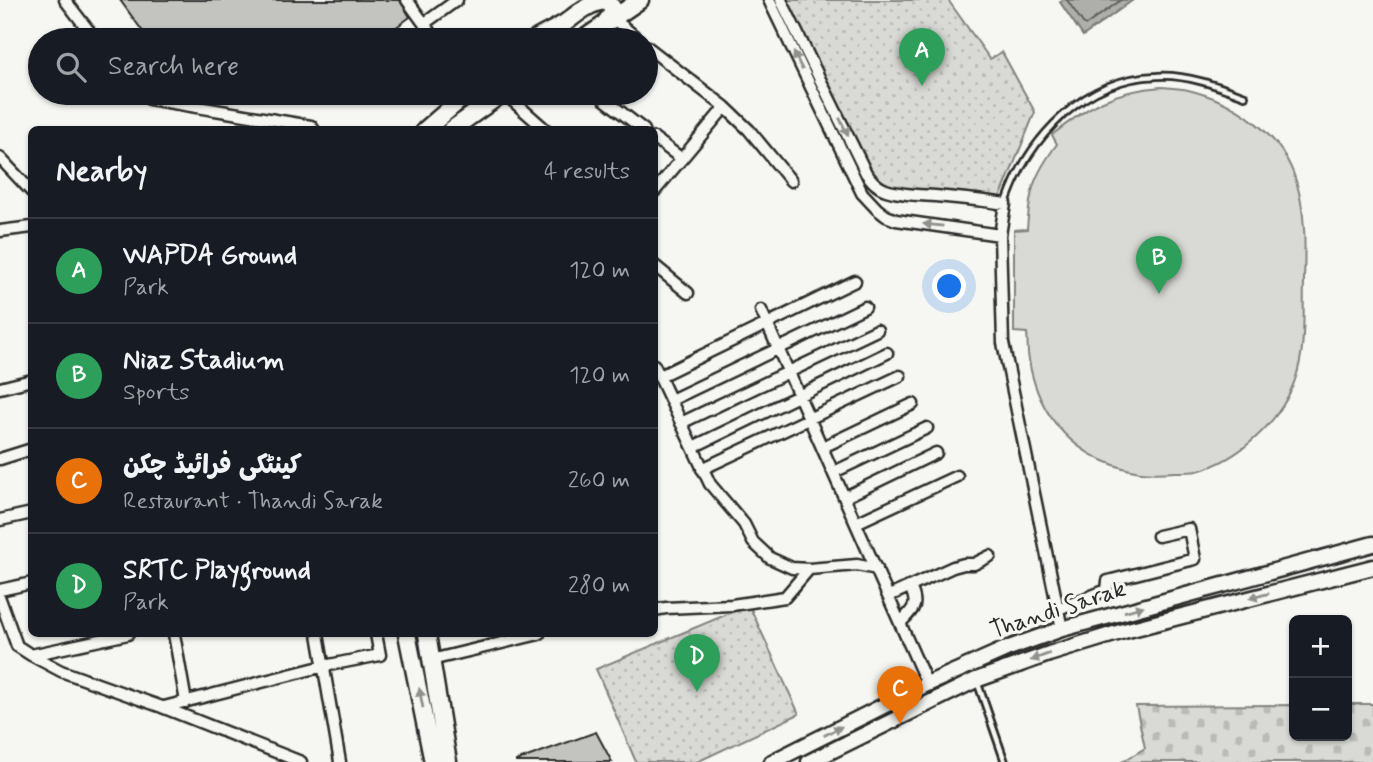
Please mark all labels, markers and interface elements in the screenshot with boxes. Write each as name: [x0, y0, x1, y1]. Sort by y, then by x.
search box: [28, 28, 658, 105]
pin: A: [899, 28, 945, 86]
icon: search: [52, 48, 90, 86]
text: Search here: [108, 50, 239, 84]
one-way arrow: [792, 51, 804, 71]
one-way arrow: [838, 117, 850, 137]
text: Nearby: [56, 152, 147, 191]
text: 4 results: [544, 157, 630, 187]
one-way arrow: [921, 220, 943, 231]
pin: B: [1136, 236, 1182, 294]
text: WAPDA Ground: [123, 239, 297, 273]
text: A: [71, 256, 87, 286]
text: 120 m: [569, 256, 630, 286]
your location: [932, 269, 966, 303]
text: Park: [123, 273, 169, 303]
text: Niaz Stadium: [123, 344, 285, 378]
text: B: [72, 361, 86, 391]
text: 120 m: [569, 361, 630, 391]
text: Sports: [123, 378, 190, 408]
text: کینٹکی فرائیڈ چکن: [123, 449, 302, 483]
text: C: [71, 466, 87, 496]
text: 260 m: [568, 466, 630, 496]
text: Restaurant · Thandi Sarak: [123, 487, 383, 517]
text: SRTC Playground: [123, 554, 311, 588]
text: D: [71, 571, 87, 601]
text: 280 m: [568, 571, 630, 601]
street label: Thandi Sarak: [986, 573, 1130, 647]
text: Park: [123, 588, 169, 618]
one-way arrow: [1248, 591, 1270, 602]
one-way arrow: [1123, 603, 1145, 614]
map controls: [1289, 615, 1352, 741]
button: +: [1289, 615, 1352, 678]
pin: D: [674, 634, 720, 692]
one-way arrow: [1030, 652, 1051, 663]
pin: C: [877, 666, 923, 724]
button: −: [1289, 678, 1352, 741]
one-way arrow: [415, 687, 426, 709]
one-way arrow: [823, 726, 843, 737]

